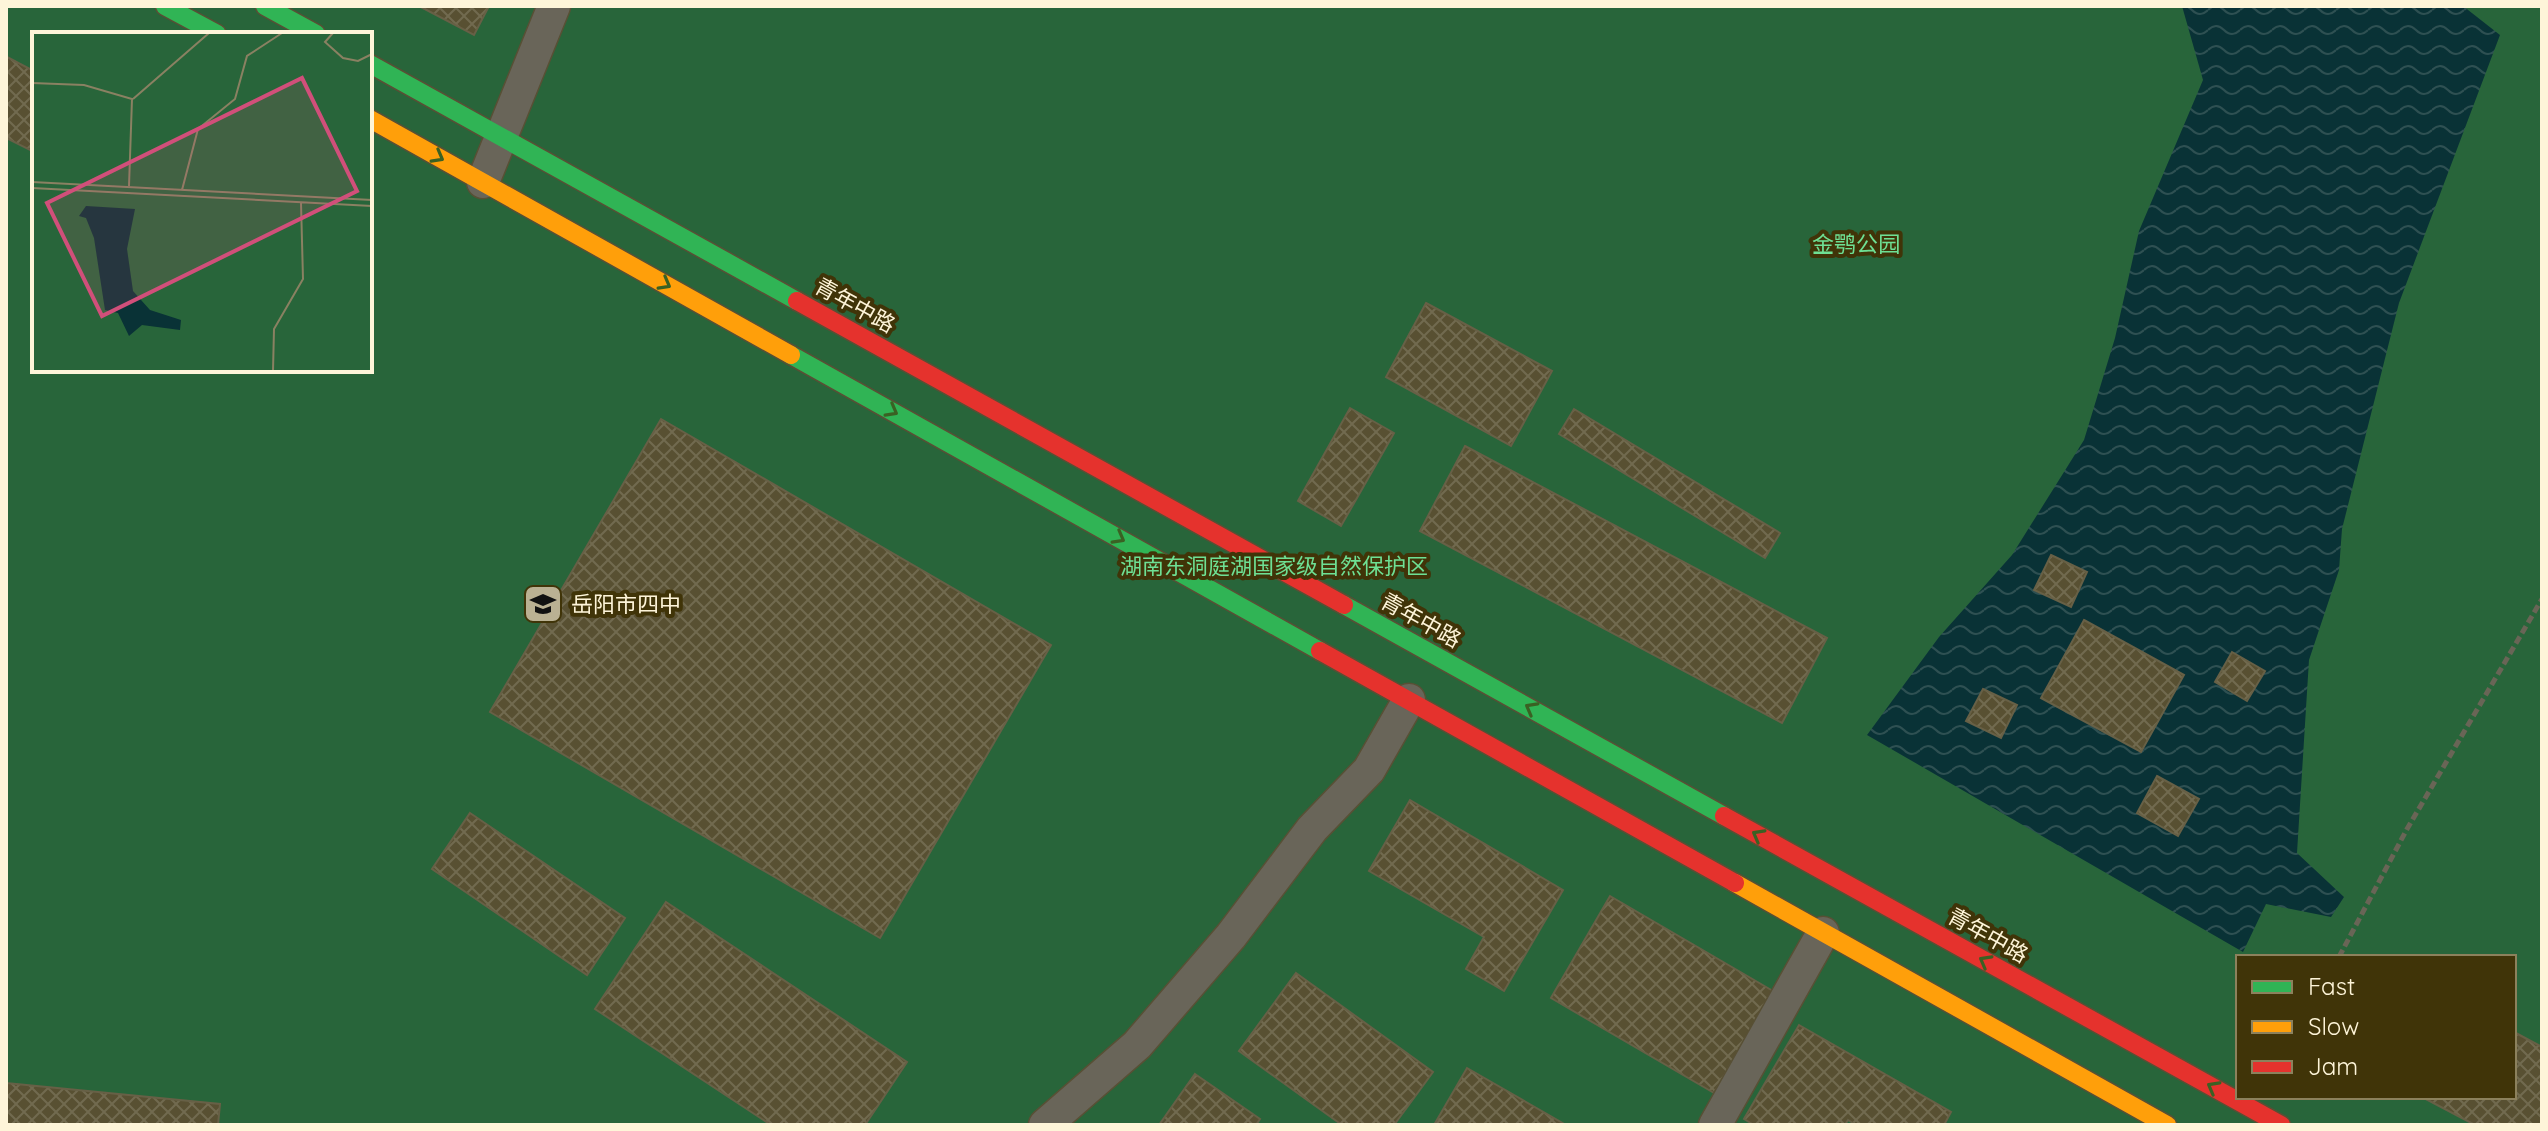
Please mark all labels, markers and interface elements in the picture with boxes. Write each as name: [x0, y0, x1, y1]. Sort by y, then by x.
inset map: [32, 32, 372, 372]
one-way arrow: [430, 147, 444, 162]
park label: 金鹗公园: [1812, 230, 1900, 258]
street label: 青年中路: [810, 271, 900, 339]
one-way arrow: [656, 274, 671, 290]
one-way arrow: [883, 401, 898, 417]
one-way arrow: [1110, 528, 1124, 544]
park label: 湖南东洞庭湖国家级自然保护区: [1120, 552, 1428, 580]
school or university icon: 岳阳市四中: [522, 583, 564, 625]
street label: 青年中路: [1376, 586, 1466, 654]
place label: 岳阳市四中: [571, 590, 681, 618]
one-way arrow: [1525, 703, 1539, 718]
one-way arrow: [1752, 829, 1766, 844]
street label: 青年中路: [1943, 901, 2033, 969]
one-way arrow: [1980, 955, 1994, 971]
legend: [2236, 955, 2516, 1099]
text: Fast: [2308, 971, 2355, 1001]
text: Slow: [2308, 1011, 2359, 1041]
text: Jam: [2308, 1051, 2358, 1081]
one-way arrow: [2207, 1081, 2221, 1097]

